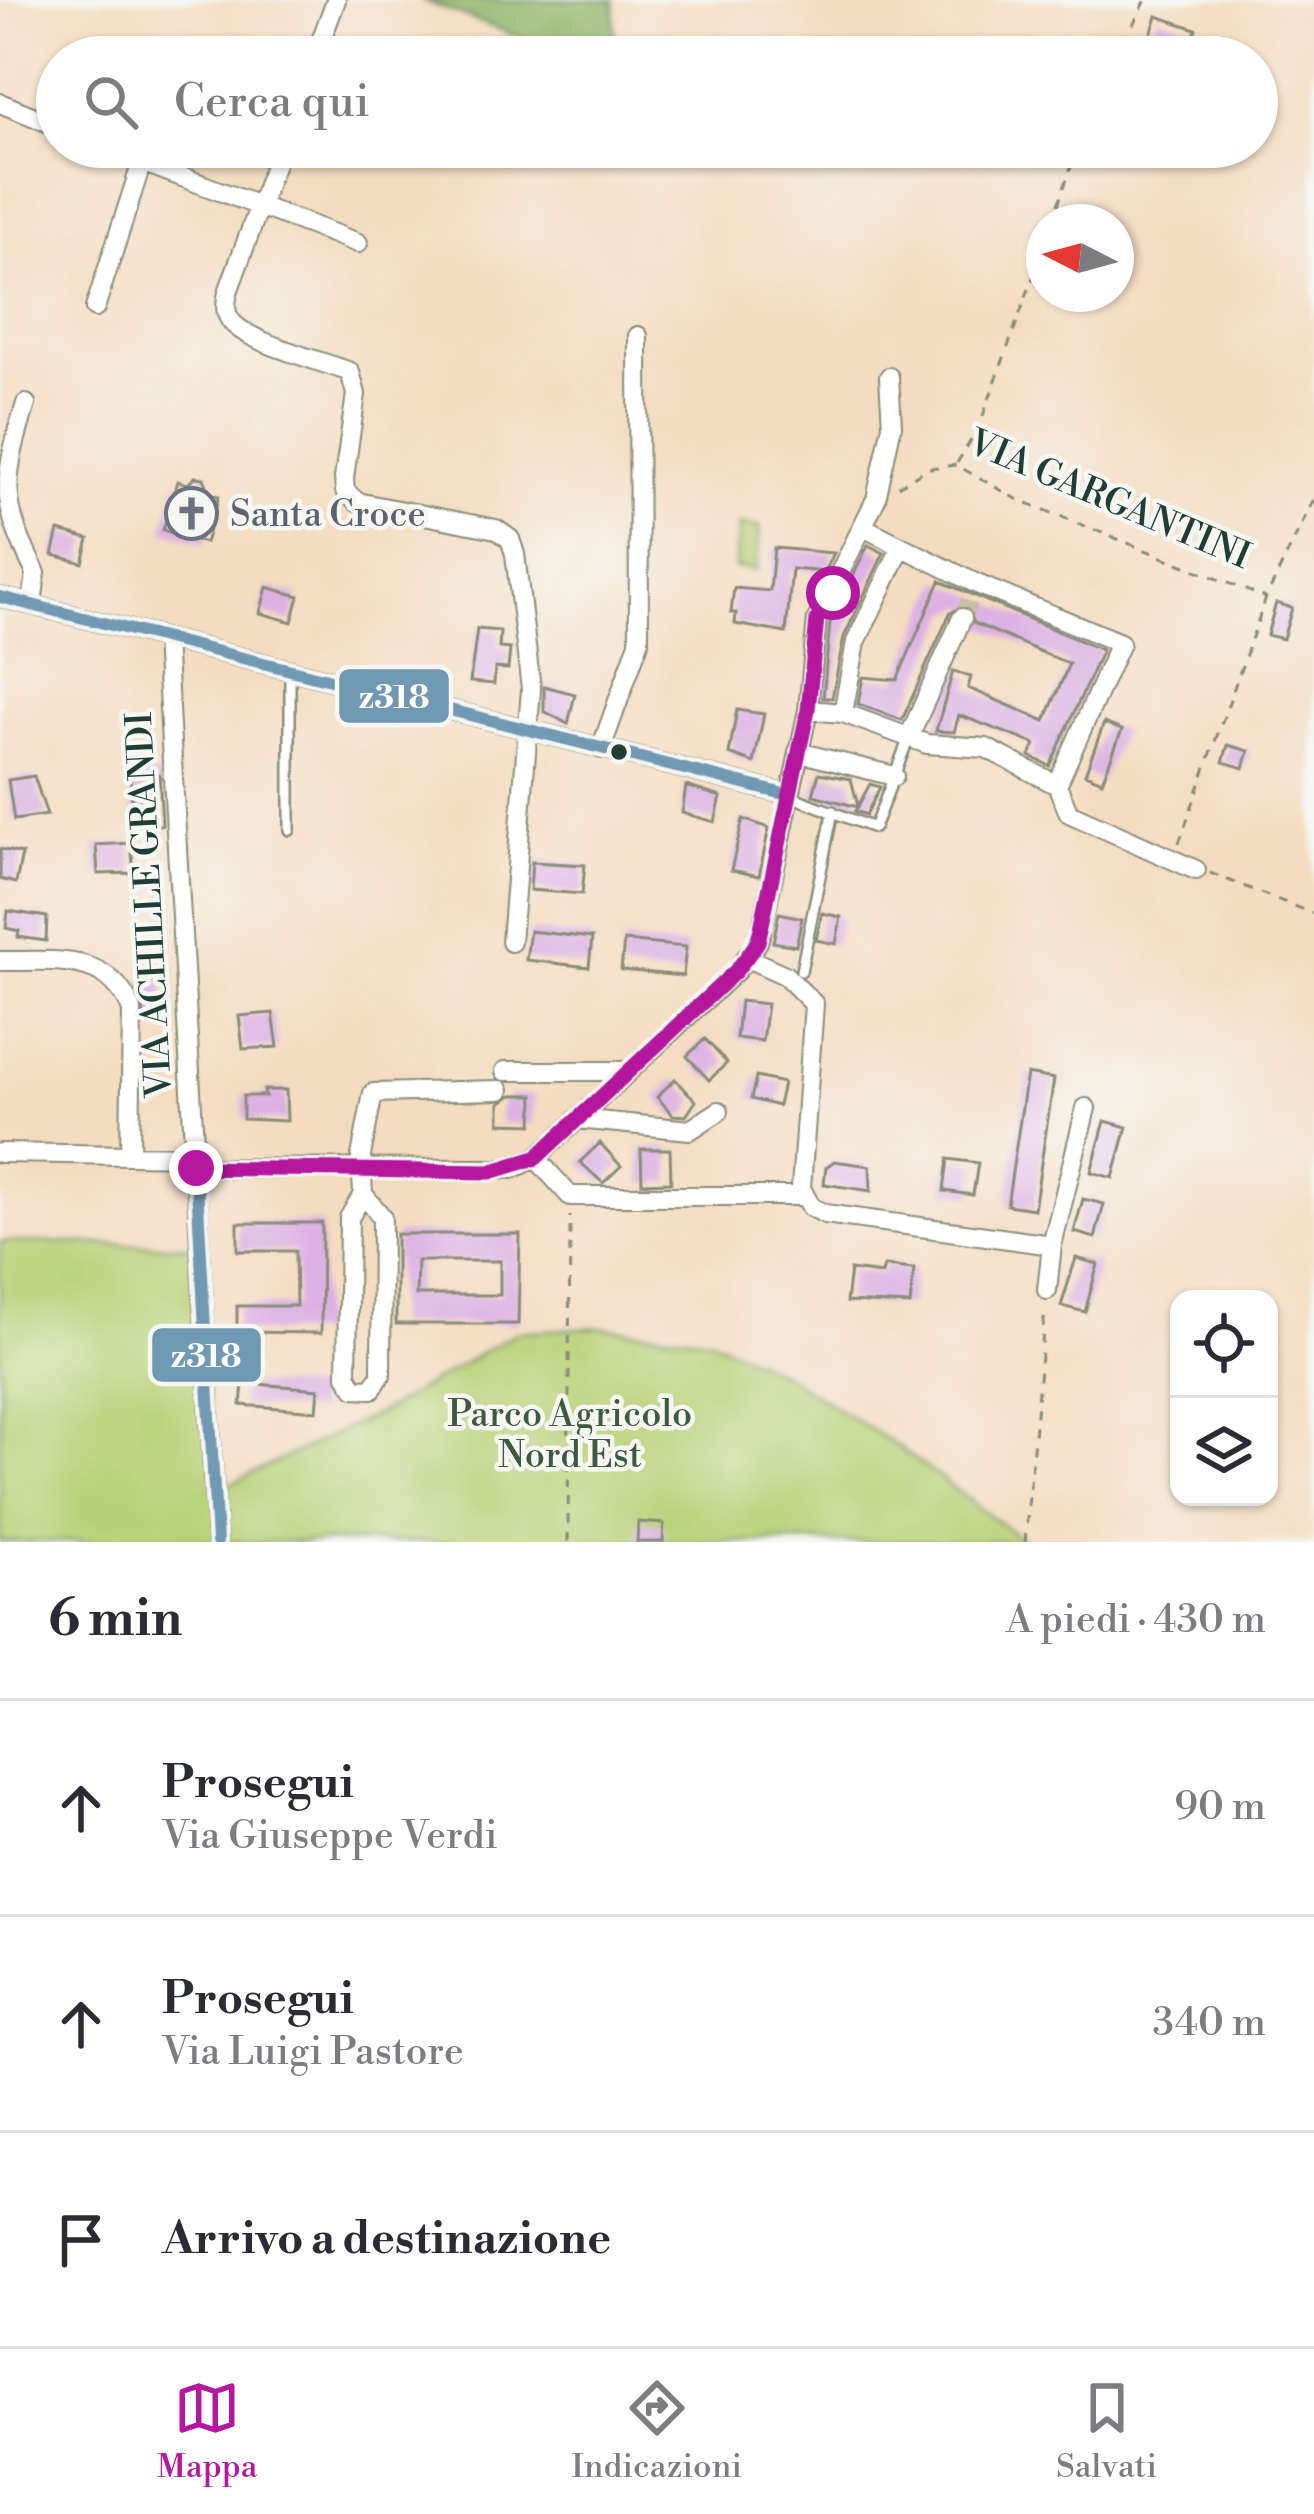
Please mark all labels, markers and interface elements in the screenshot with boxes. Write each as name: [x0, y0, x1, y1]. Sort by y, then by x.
search box: [36, 36, 1278, 168]
icon: search: [78, 69, 144, 135]
text: Cerca qui: [174, 74, 370, 131]
north arrow: [1026, 204, 1134, 312]
street label: VIA GARGANTINI: [960, 420, 1257, 580]
church icon: Santa Croce: [163, 485, 219, 541]
place label: Santa Croce: [230, 493, 426, 538]
route start: [806, 566, 860, 620]
line badge: z318: [337, 667, 451, 725]
text: z318: [358, 678, 430, 719]
street label: VIA ACHILLE GRANDI: [118, 711, 183, 1100]
unlabelled marker: [608, 741, 630, 763]
route end: [169, 1141, 223, 1195]
map controls: [1170, 1290, 1278, 1506]
button: locate: [1170, 1290, 1278, 1398]
line badge: z318: [150, 1326, 263, 1384]
text: z318: [170, 1337, 242, 1378]
park label: Parco Agricolo Nord Est: [448, 1393, 692, 1479]
button: layers: [1170, 1398, 1278, 1506]
text: 6 min: [48, 1588, 182, 1652]
text: A piedi · 430 m: [1006, 1596, 1266, 1645]
text: Prosegui: [162, 1755, 354, 1812]
icon: ahead: [48, 1775, 114, 1841]
text: 90 m: [1174, 1783, 1266, 1832]
text: Via Giuseppe Verdi: [162, 1812, 498, 1861]
text: Prosegui: [162, 1971, 354, 2028]
icon: ahead: [48, 1991, 114, 2057]
text: 340 m: [1153, 1999, 1266, 2048]
text: Via Luigi Pastore: [162, 2028, 464, 2077]
icon: arrive: [48, 2207, 114, 2273]
text: Arrivo a destinazione: [162, 2211, 611, 2268]
tab: Mappa: [157, 2375, 258, 2488]
tab: Indicazioni: [571, 2375, 742, 2488]
tab: Salvati: [1056, 2375, 1157, 2488]

